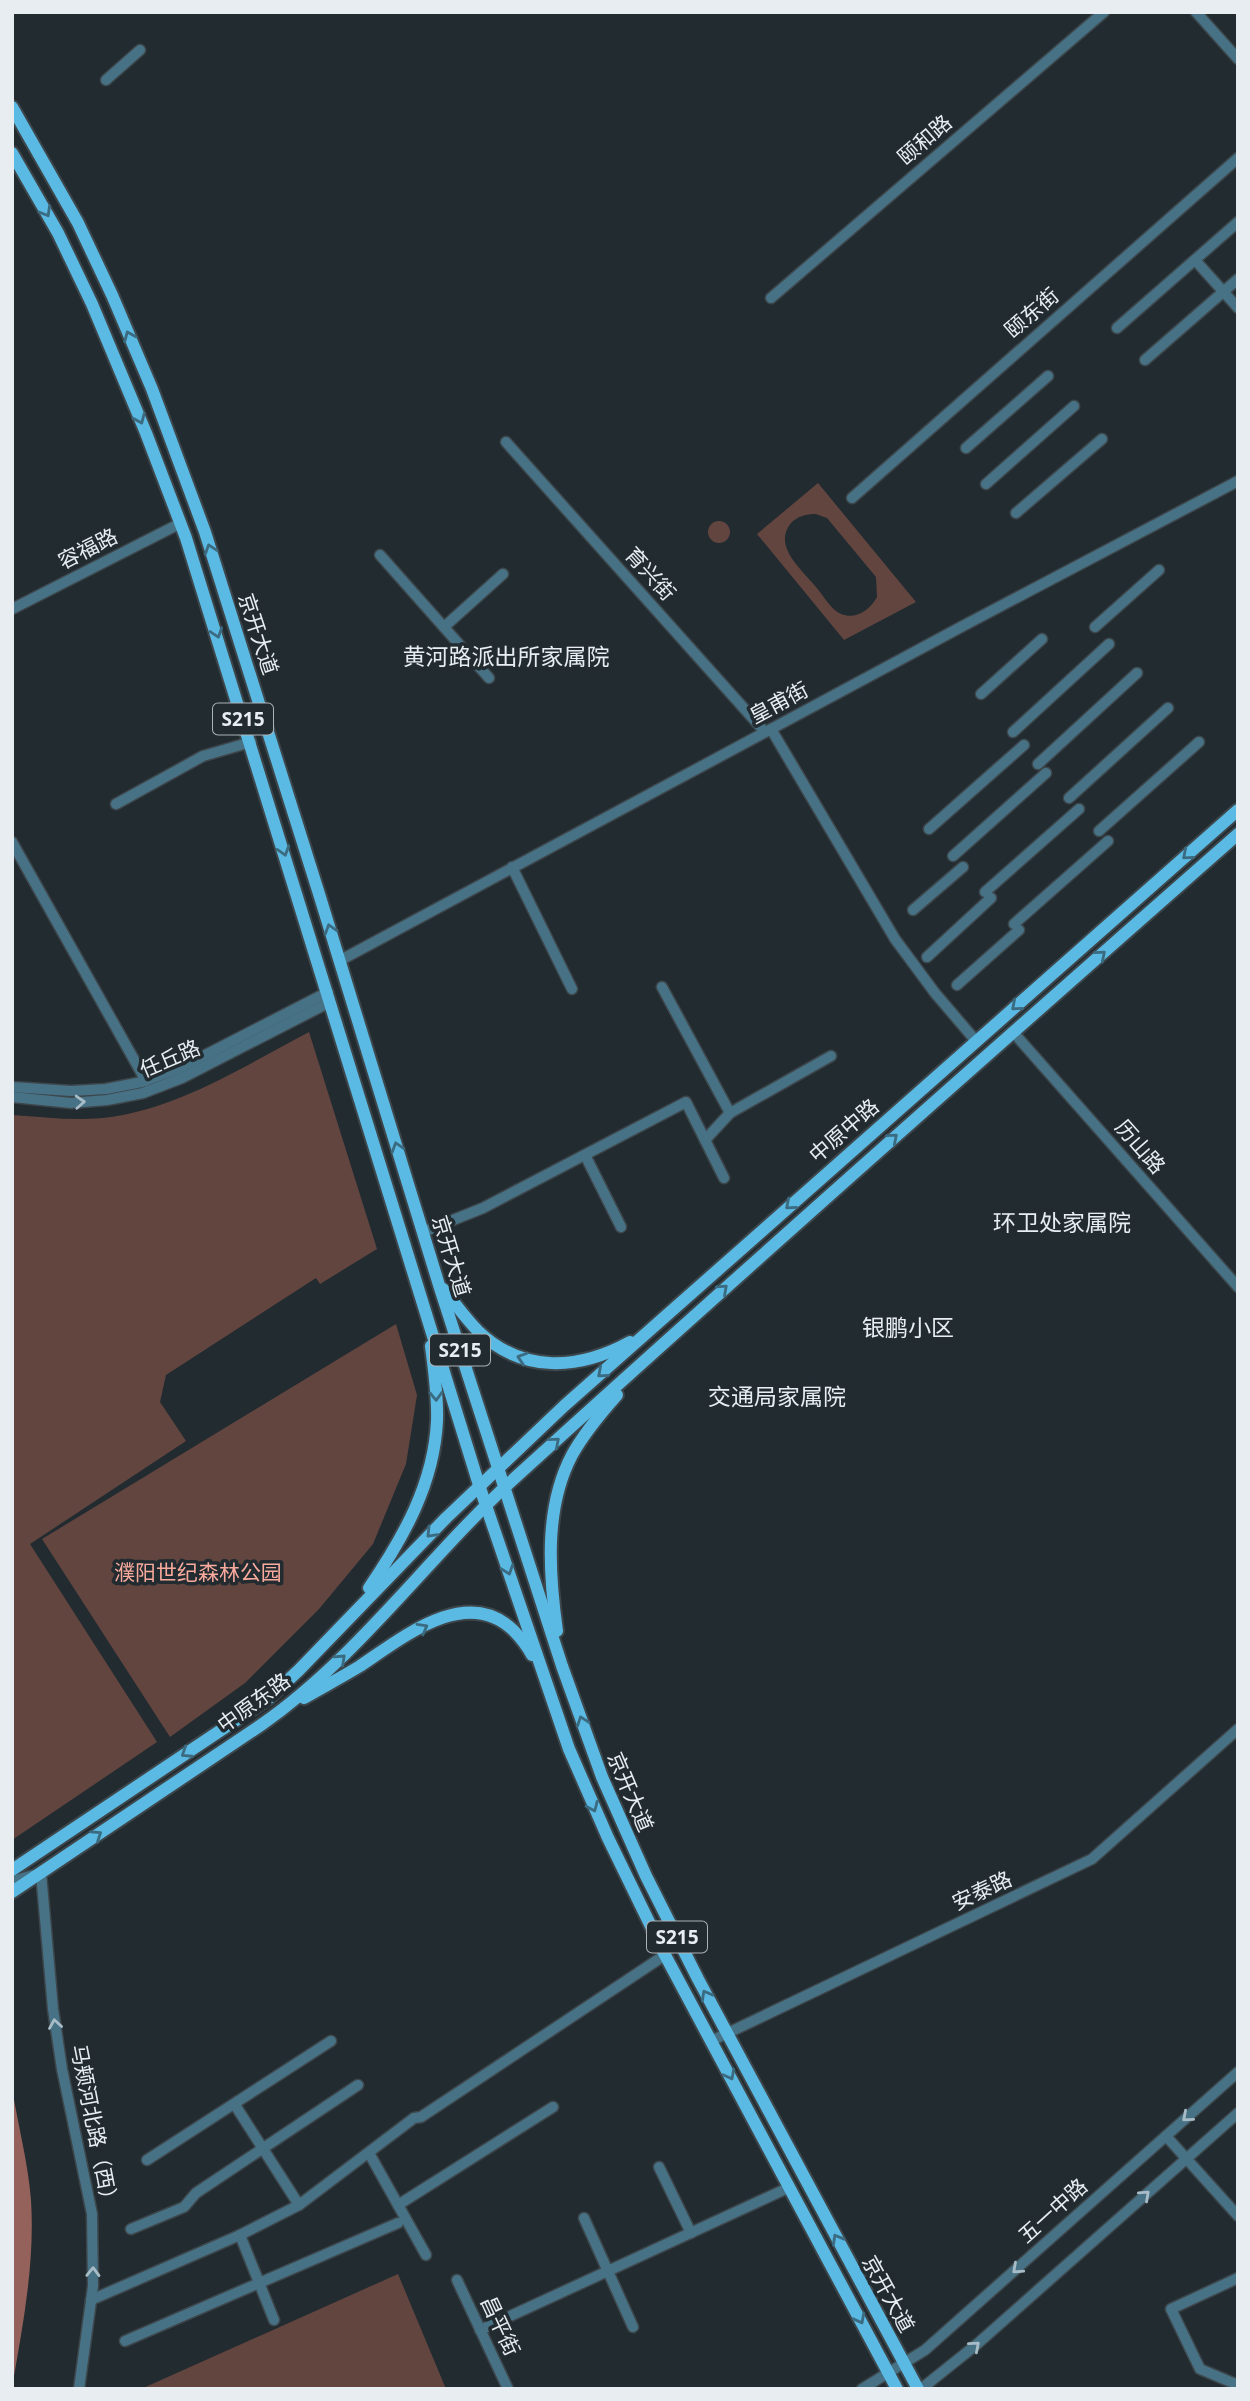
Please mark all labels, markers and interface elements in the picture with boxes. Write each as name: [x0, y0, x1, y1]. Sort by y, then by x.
street label: 颐和路: [891, 108, 957, 170]
one-way arrow: [38, 205, 51, 218]
street label: 颐东街: [998, 281, 1064, 343]
one-way arrow: [124, 331, 138, 343]
one-way arrow: [132, 412, 146, 425]
street label: 容福路: [53, 521, 122, 575]
street label: 育兴街: [619, 541, 682, 606]
one-way arrow: [204, 543, 218, 555]
street label: 京开大道: [233, 589, 285, 678]
one-way arrow: [208, 627, 223, 639]
district label: 黄河路派出所家属院: [403, 640, 610, 672]
street label: 皇甫街: [744, 675, 813, 729]
road number: S215: [213, 704, 273, 734]
one-way arrow: [276, 844, 290, 856]
one-way arrow: [1182, 847, 1195, 859]
one-way arrow: [323, 923, 338, 935]
one-way arrow: [1092, 951, 1105, 963]
one-way arrow: [1011, 997, 1024, 1010]
street label: 任丘路: [135, 1033, 204, 1083]
street label: 中原中路: [802, 1092, 884, 1168]
one-way arrow: [75, 1094, 86, 1109]
street label: 历山路: [1110, 1113, 1172, 1179]
one-way arrow: [885, 1134, 898, 1146]
one-way arrow: [391, 1141, 405, 1153]
one-way arrow: [786, 1197, 799, 1209]
district label: 环卫处家属院: [993, 1206, 1131, 1238]
street label: 京开大道: [426, 1211, 478, 1300]
one-way arrow: [715, 1285, 728, 1297]
district label: 银鹏小区: [862, 1311, 954, 1343]
road number: S215: [430, 1334, 490, 1366]
one-way arrow: [516, 1351, 528, 1366]
one-way arrow: [598, 1365, 611, 1377]
district label: 交通局家属院: [708, 1380, 846, 1412]
one-way arrow: [429, 1391, 444, 1402]
one-way arrow: [546, 1438, 559, 1450]
one-way arrow: [426, 1525, 439, 1538]
park label: 濮阳世纪森林公园: [114, 1558, 282, 1586]
one-way arrow: [500, 1564, 514, 1576]
one-way arrow: [416, 1623, 428, 1636]
one-way arrow: [332, 1654, 345, 1667]
street label: 中原东路: [211, 1666, 296, 1738]
one-way arrow: [576, 1716, 590, 1728]
one-way arrow: [181, 1745, 194, 1758]
street label: 京开大道: [602, 1747, 660, 1836]
one-way arrow: [585, 1800, 599, 1812]
one-way arrow: [89, 1830, 102, 1843]
street label: 安泰路: [947, 1864, 1016, 1916]
road number: S215: [647, 1922, 707, 1952]
one-way arrow: [701, 1990, 714, 2002]
one-way arrow: [48, 2018, 63, 2030]
street label: 马颊河北路（西）: [65, 2042, 125, 2212]
one-way arrow: [722, 2068, 735, 2081]
one-way arrow: [1182, 2109, 1195, 2122]
street label: 五一中路: [1012, 2172, 1093, 2249]
one-way arrow: [1137, 2191, 1150, 2203]
one-way arrow: [831, 2234, 845, 2246]
street label: 京开大道: [856, 2250, 921, 2337]
one-way arrow: [1012, 2261, 1025, 2273]
one-way arrow: [85, 2267, 101, 2277]
street label: 昌平街: [475, 2291, 527, 2360]
one-way arrow: [852, 2312, 865, 2325]
one-way arrow: [966, 2342, 979, 2354]

